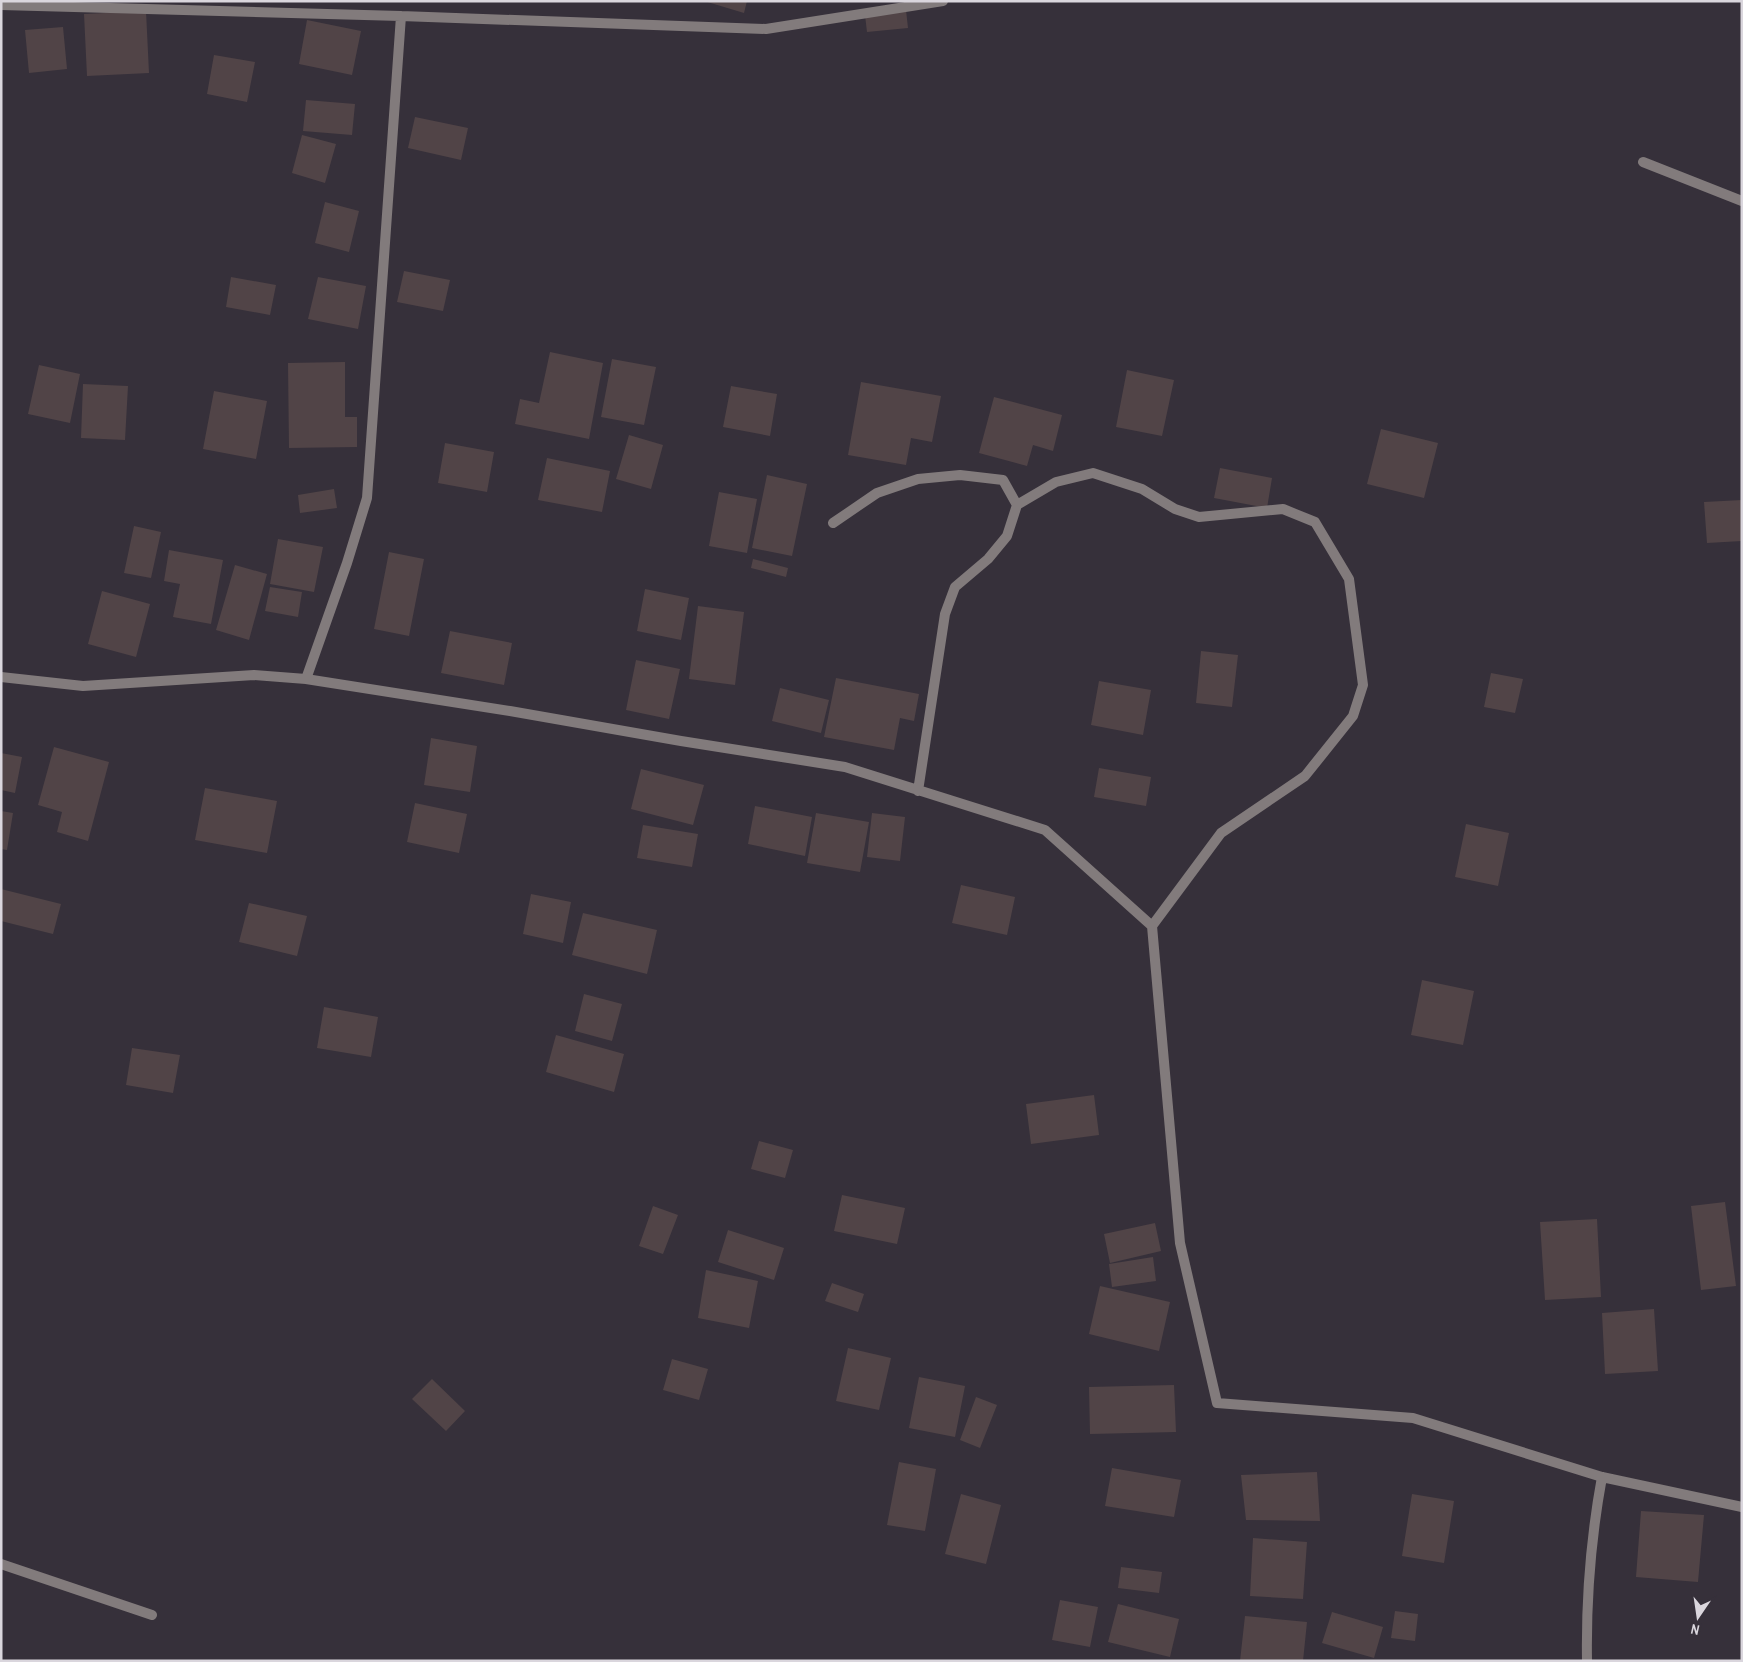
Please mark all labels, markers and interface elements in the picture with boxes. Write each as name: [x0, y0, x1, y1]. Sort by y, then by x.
north arrow: [1673, 1592, 1723, 1642]
text: N: [1689, 1620, 1701, 1639]

